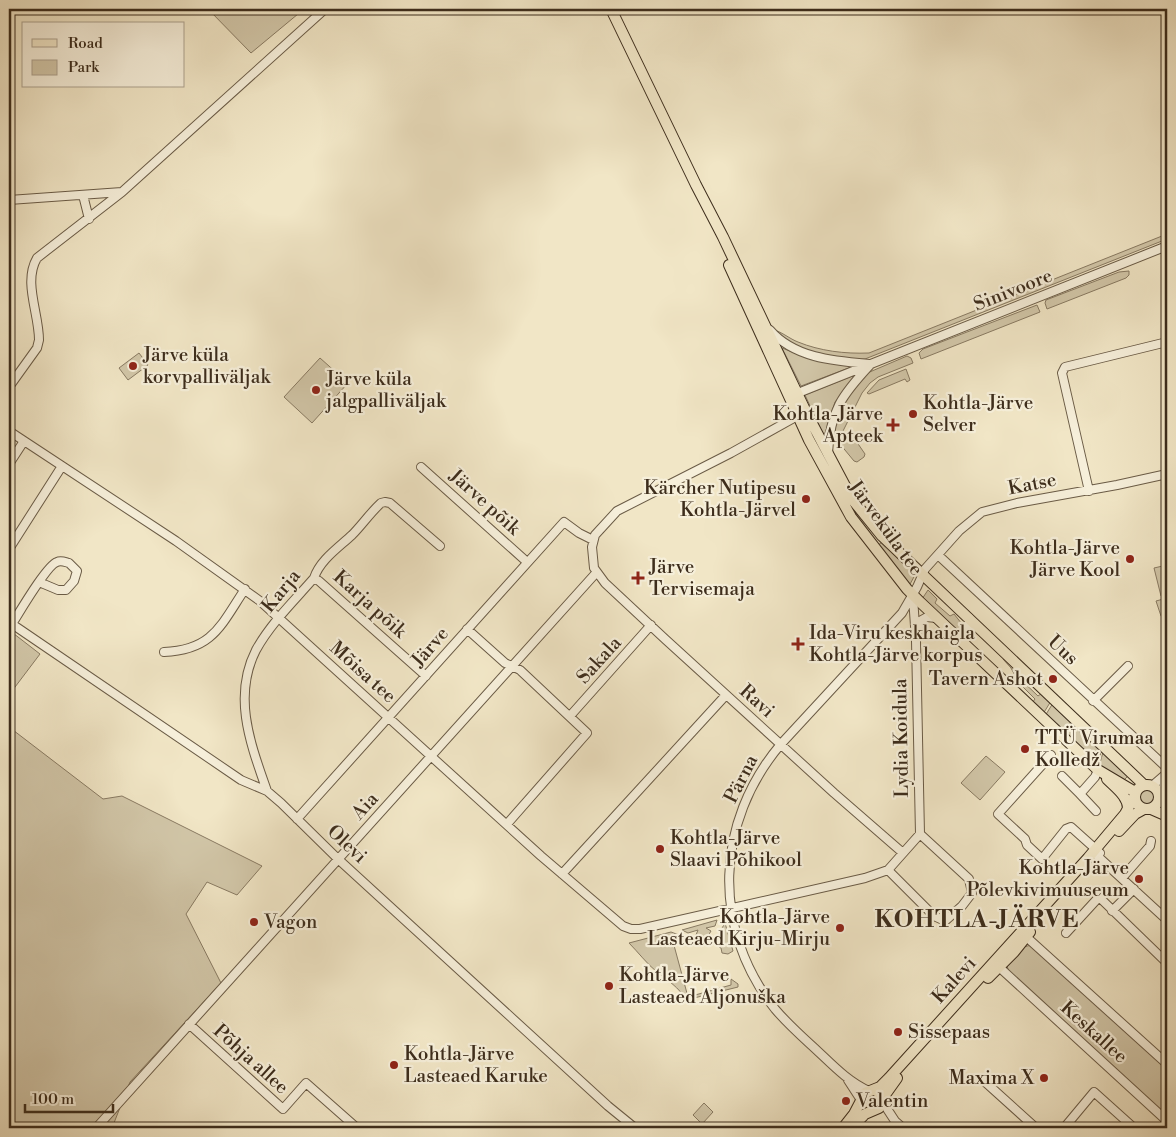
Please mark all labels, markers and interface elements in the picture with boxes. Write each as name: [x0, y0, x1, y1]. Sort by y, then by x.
legend: [22, 22, 185, 88]
text: Road: [68, 34, 103, 53]
text: Park: [68, 58, 100, 77]
street label: Sinivoore: [970, 263, 1056, 317]
place label: Järve küla korvpalliväljak: [142, 343, 271, 389]
marker: Järve küla korvpalliväljak: [127, 360, 139, 372]
place label: Järve küla jalgpalliväljak: [325, 367, 447, 413]
marker: Järve küla jalgpalliväljak: [310, 384, 322, 396]
place label: Kohtla-Järve Selver: [923, 391, 1033, 437]
place label: Kohtla-Järve Apteek: [773, 402, 884, 448]
marker: Kohtla-Järve Selver: [907, 408, 919, 420]
marker: Kohtla-Järve Apteek: [887, 419, 899, 431]
street label: Järve põik: [444, 463, 526, 541]
street label: Katse: [1006, 468, 1058, 500]
street label: Järveküla tee: [843, 475, 929, 580]
place label: Kärcher Nutipesu Kohtla-Järvel: [644, 476, 796, 522]
marker: Kärcher Nutipesu Kohtla-Järvel: [800, 493, 812, 505]
place label: Kohtla-Järve Järve Kool: [1010, 536, 1120, 582]
marker: Kohtla-Järve Järve Kool: [1124, 553, 1136, 565]
place label: Järve Tervisemaja: [648, 555, 755, 601]
street label: Karja: [256, 564, 306, 617]
street label: Karja põik: [328, 565, 412, 644]
marker: Järve Tervisemaja: [631, 571, 645, 585]
place label: Ida-Viru keskhaigla Kohtla-Järve korpus: [809, 621, 983, 667]
street label: Järve: [405, 622, 454, 673]
street label: Uus: [1043, 630, 1083, 670]
street label: Sakala: [571, 631, 627, 689]
street label: Mõisa tee: [325, 636, 401, 708]
marker: Ida-Viru keskhaigla Kohtla-Järve korpus: [791, 637, 805, 651]
place label: Tavern Ashot: [929, 667, 1043, 691]
marker: Tavern Ashot: [1047, 673, 1059, 685]
street label: Lydia Koidula: [888, 678, 914, 798]
street label: Ravi: [735, 679, 779, 723]
place label: TTÜ Virumaa Kolledž: [1035, 725, 1154, 772]
marker: TTÜ Virumaa Kolledž: [1019, 743, 1031, 755]
street label: Pärna: [719, 750, 763, 807]
street label: Aia: [346, 787, 384, 826]
street label: Olevi: [322, 820, 372, 868]
place label: Kohtla-Järve Slaavi Põhikool: [670, 826, 802, 872]
marker: Kohtla-Järve Slaavi Põhikool: [654, 843, 666, 855]
place label: Kohtla-Järve Põlevkivimuuseum: [966, 856, 1129, 902]
marker: Kohtla-Järve Põlevkivimuuseum: [1133, 873, 1145, 885]
district label: KOHTLA-JÄRVE: [874, 904, 1080, 935]
place label: Kohtla-Järve Lasteaed Kirju-Mirju: [647, 905, 830, 951]
place label: Vagon: [263, 910, 317, 934]
marker: Vagon: [248, 916, 260, 928]
marker: Kohtla-Järve Lasteaed Kirju-Mirju: [834, 922, 846, 934]
street label: Kalevi: [927, 951, 981, 1009]
place label: Kohtla-Järve Lasteaed Aljonuška: [619, 963, 786, 1009]
marker: Kohtla-Järve Lasteaed Aljonuška: [603, 980, 615, 992]
street label: Keskallee: [1055, 996, 1133, 1068]
street label: Põhja allee: [208, 1019, 294, 1099]
place label: Sissepaas: [908, 1020, 990, 1044]
marker: Sissepaas: [892, 1026, 904, 1038]
place label: Kohtla-Järve Lasteaed Karuke: [404, 1042, 548, 1088]
marker: Kohtla-Järve Lasteaed Karuke: [388, 1059, 400, 1071]
place label: Maxima X: [949, 1066, 1035, 1090]
marker: Maxima X: [1038, 1072, 1050, 1084]
scale bar: [25, 1082, 112, 1114]
place label: Valentin: [855, 1089, 928, 1113]
text: 100 m: [32, 1090, 74, 1109]
marker: Valentin: [840, 1095, 852, 1107]

